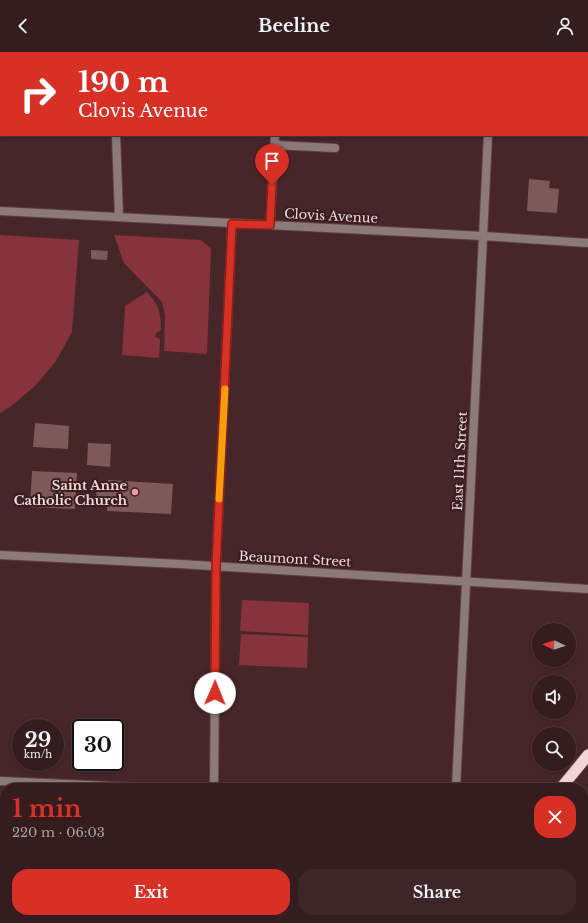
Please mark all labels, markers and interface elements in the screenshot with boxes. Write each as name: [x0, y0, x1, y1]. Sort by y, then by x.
icon: back: [12, 15, 34, 37]
text: Beeline: [258, 15, 330, 37]
icon: person: [554, 15, 576, 37]
text: 190 m: [78, 65, 169, 100]
icon: right: [12, 68, 64, 120]
text: Clovis Avenue: [78, 100, 208, 122]
pin: [255, 144, 289, 185]
icon: arrive: [261, 150, 283, 172]
street label: Clovis Avenue: [284, 205, 378, 227]
street label: East 11th Street: [449, 411, 471, 511]
place label: Saint Anne Catholic Church: [14, 477, 128, 509]
marker: Saint Anne Catholic Church: [130, 487, 140, 497]
street label: Beaumont Street: [238, 548, 352, 570]
north arrow: [532, 623, 576, 667]
map controls: [532, 623, 576, 771]
position arrow: [194, 672, 236, 714]
button: sound: [532, 675, 576, 719]
speed limit sign: 30: [72, 719, 124, 771]
button: search: [532, 727, 576, 771]
text: 29: [25, 728, 51, 752]
text: km/h: [24, 748, 52, 761]
text: 1 min: [12, 794, 82, 823]
button: close: [534, 796, 576, 838]
text: 220 m · 06:03: [12, 824, 105, 841]
button: Exit: [12, 869, 290, 915]
button: Share: [298, 869, 576, 915]

